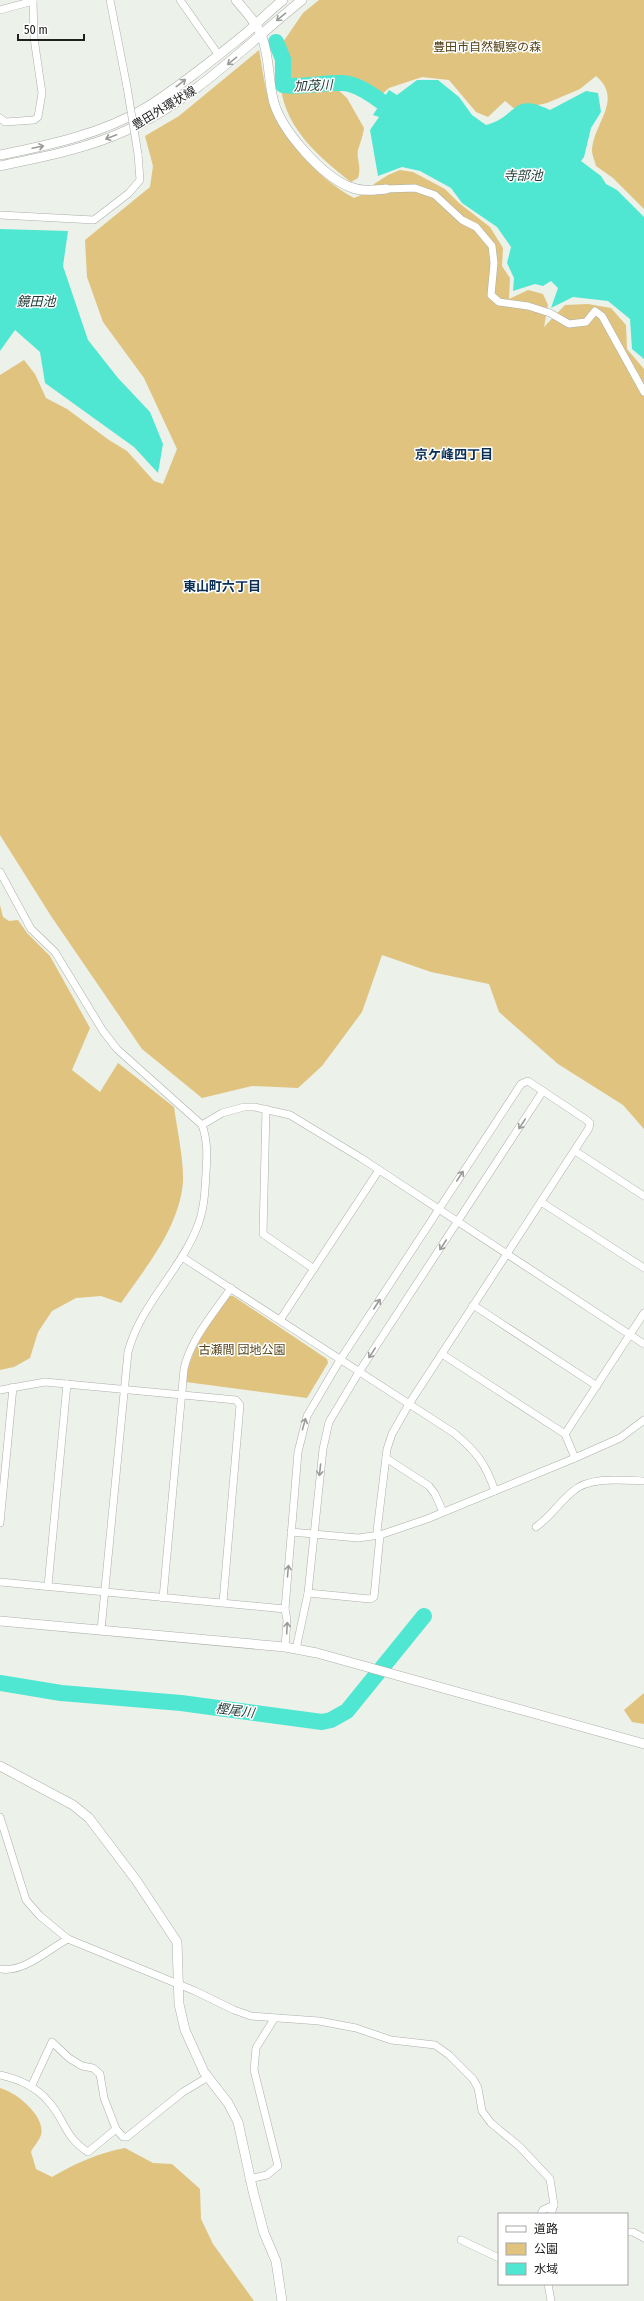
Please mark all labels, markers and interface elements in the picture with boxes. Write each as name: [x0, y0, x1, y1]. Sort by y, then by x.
one-way arrow: [276, 13, 287, 22]
scale bar: [18, 16, 84, 42]
text: 50 m: [24, 23, 48, 37]
park label: 豊田市自然観察の森: [433, 40, 541, 54]
one-way arrow: [226, 57, 237, 65]
water label: 加茂川: [293, 77, 335, 94]
one-way arrow: [176, 79, 187, 88]
street label: 豊田外環状線: [130, 83, 198, 133]
one-way arrow: [105, 134, 117, 142]
one-way arrow: [31, 143, 44, 151]
water label: 寺部池: [503, 168, 544, 183]
water label: 鏡田池: [16, 294, 57, 309]
district label: 京ケ峰四丁目: [415, 447, 493, 462]
district label: 東山町六丁目: [183, 579, 261, 594]
one-way arrow: [518, 1118, 526, 1129]
one-way arrow: [456, 1171, 464, 1182]
one-way arrow: [439, 1239, 447, 1250]
one-way arrow: [373, 1299, 381, 1310]
park label: 古瀬間 団地公園: [199, 1343, 285, 1357]
one-way arrow: [368, 1347, 376, 1358]
one-way arrow: [301, 1418, 308, 1431]
one-way arrow: [317, 1463, 324, 1476]
one-way arrow: [285, 1565, 292, 1578]
one-way arrow: [283, 1622, 291, 1635]
water label: 樫尾川: [215, 1700, 257, 1721]
legend: [498, 2213, 628, 2285]
text: 道路: [534, 2222, 558, 2236]
text: 公園: [534, 2242, 558, 2256]
text: 水域: [534, 2262, 558, 2276]

